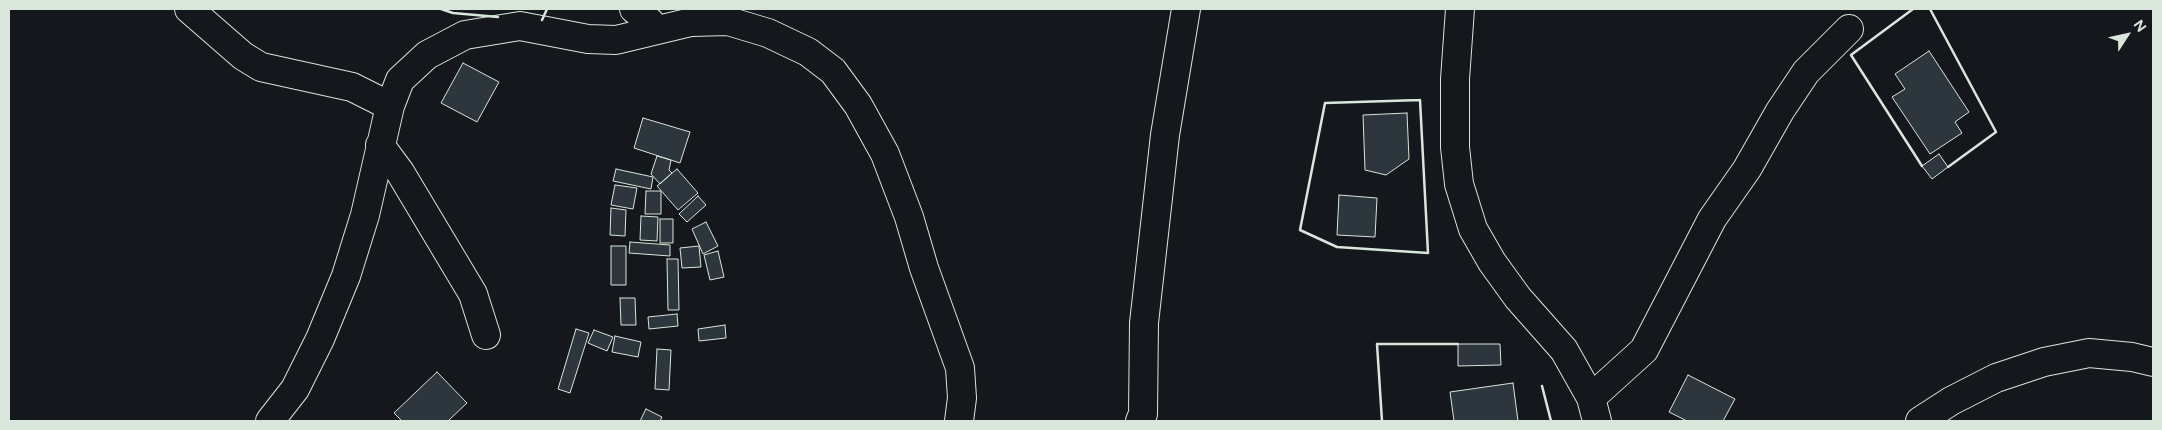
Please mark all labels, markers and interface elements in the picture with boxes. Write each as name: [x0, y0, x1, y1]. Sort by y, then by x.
north arrow: [2102, 10, 2152, 60]
text: N: [2130, 17, 2150, 35]

